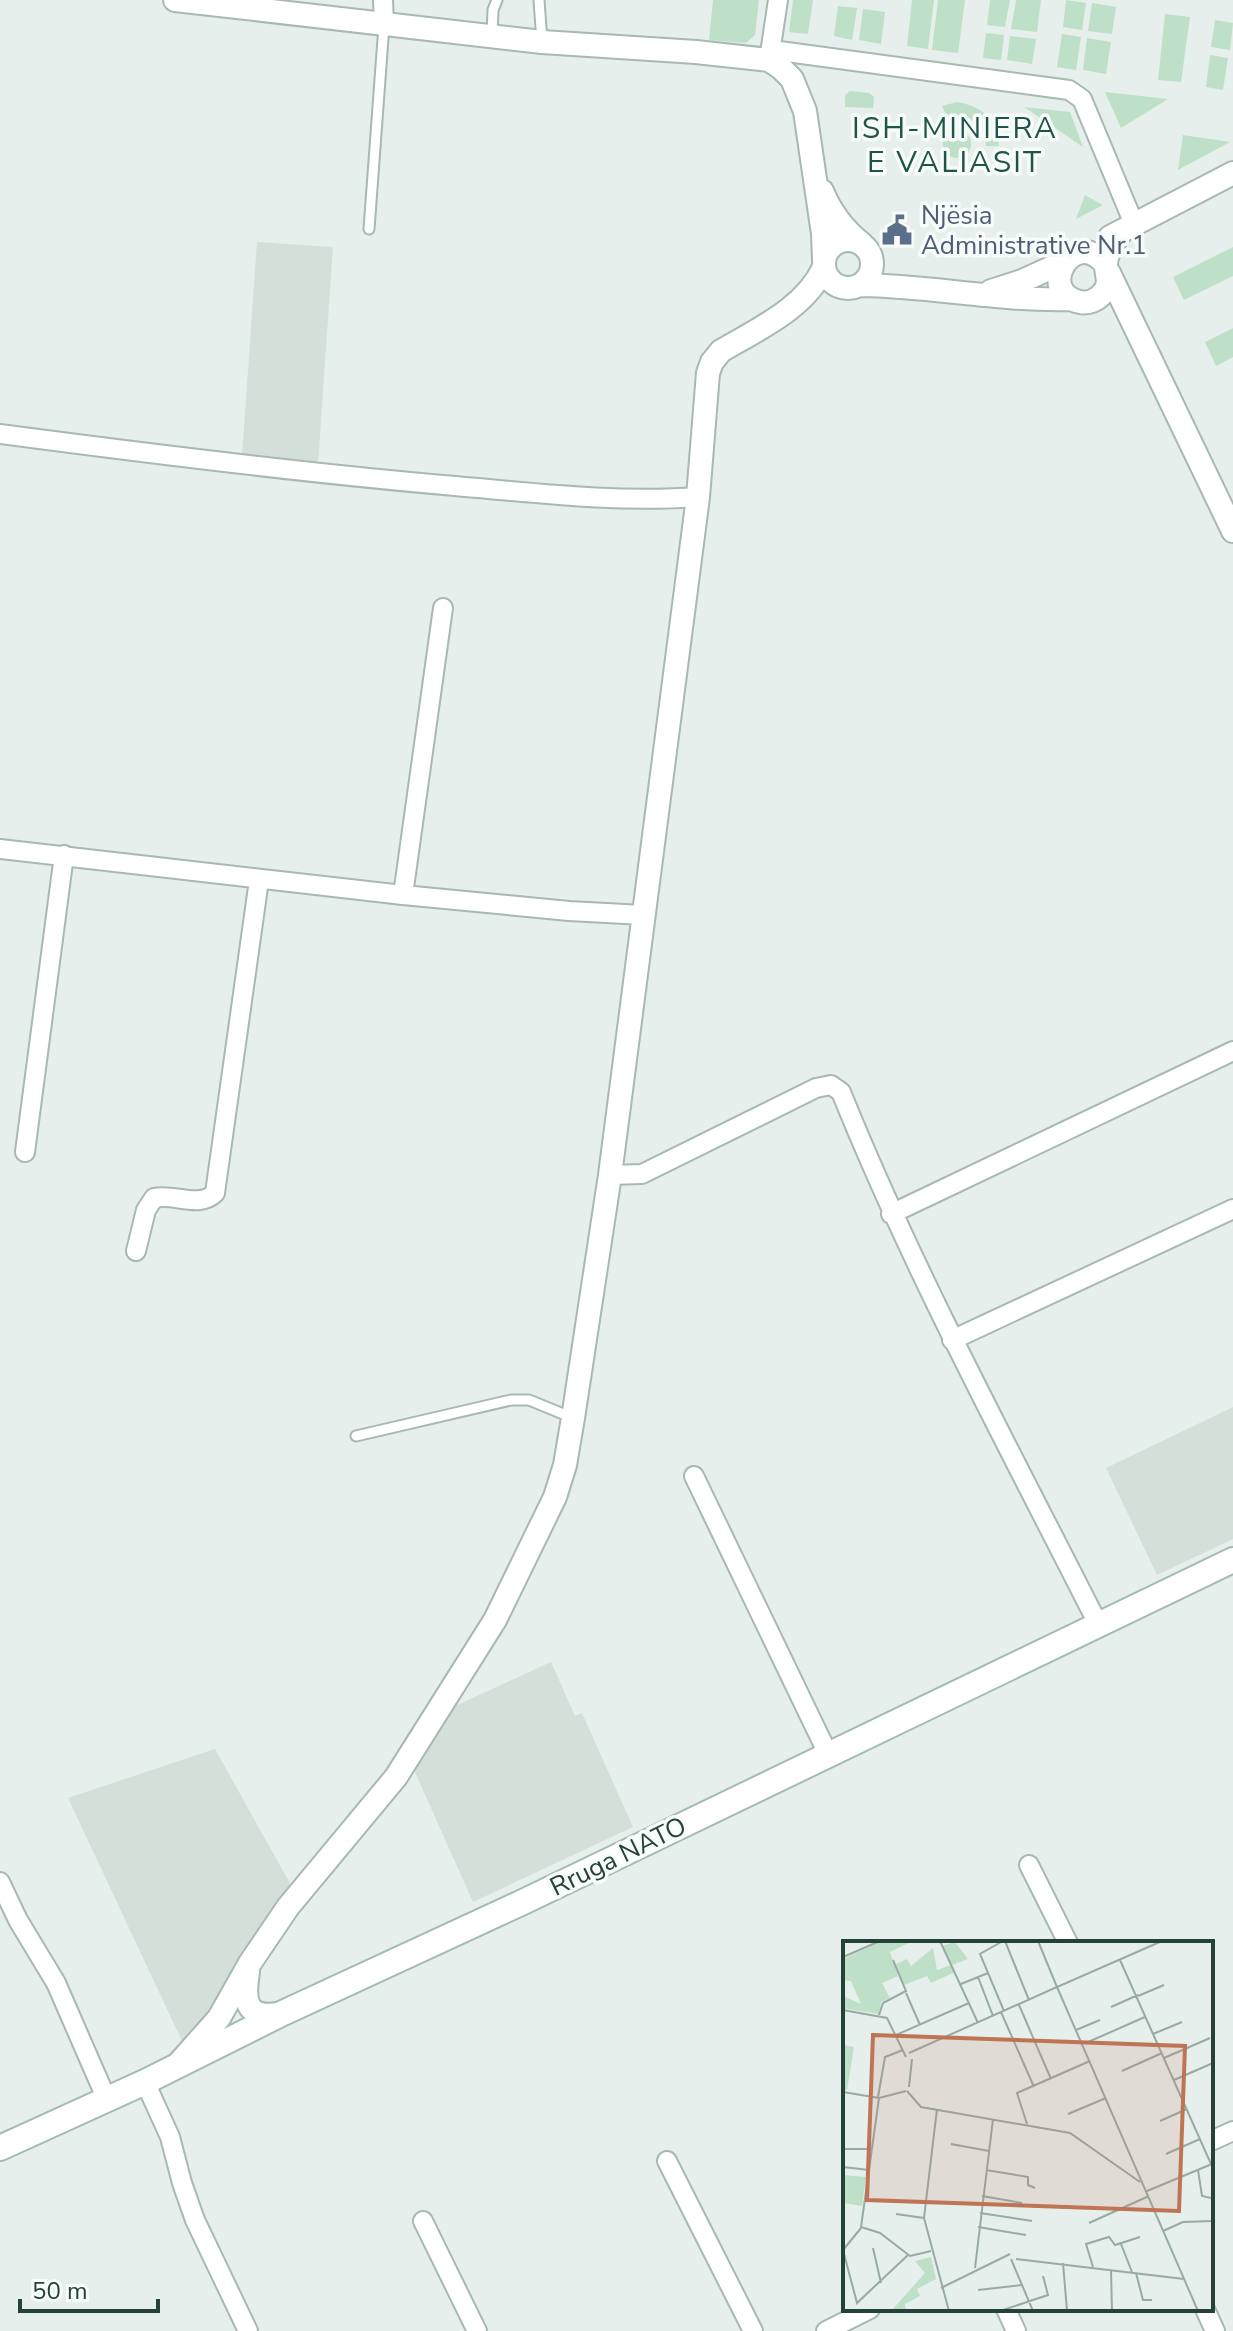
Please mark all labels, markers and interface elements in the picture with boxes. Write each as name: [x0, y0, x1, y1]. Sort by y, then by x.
district label: ISH-MINIERA E VALIASIT: [852, 108, 1058, 183]
place label: Njësia Administrative Nr.1: [921, 198, 1147, 263]
public building icon: Njësia Administrative Nr.1: [880, 213, 914, 247]
street label: Rruga NATO: [544, 1808, 692, 1905]
inset map: [843, 1941, 1213, 2311]
scale bar: [20, 2263, 158, 2313]
text: 50 m: [32, 2275, 88, 2307]

